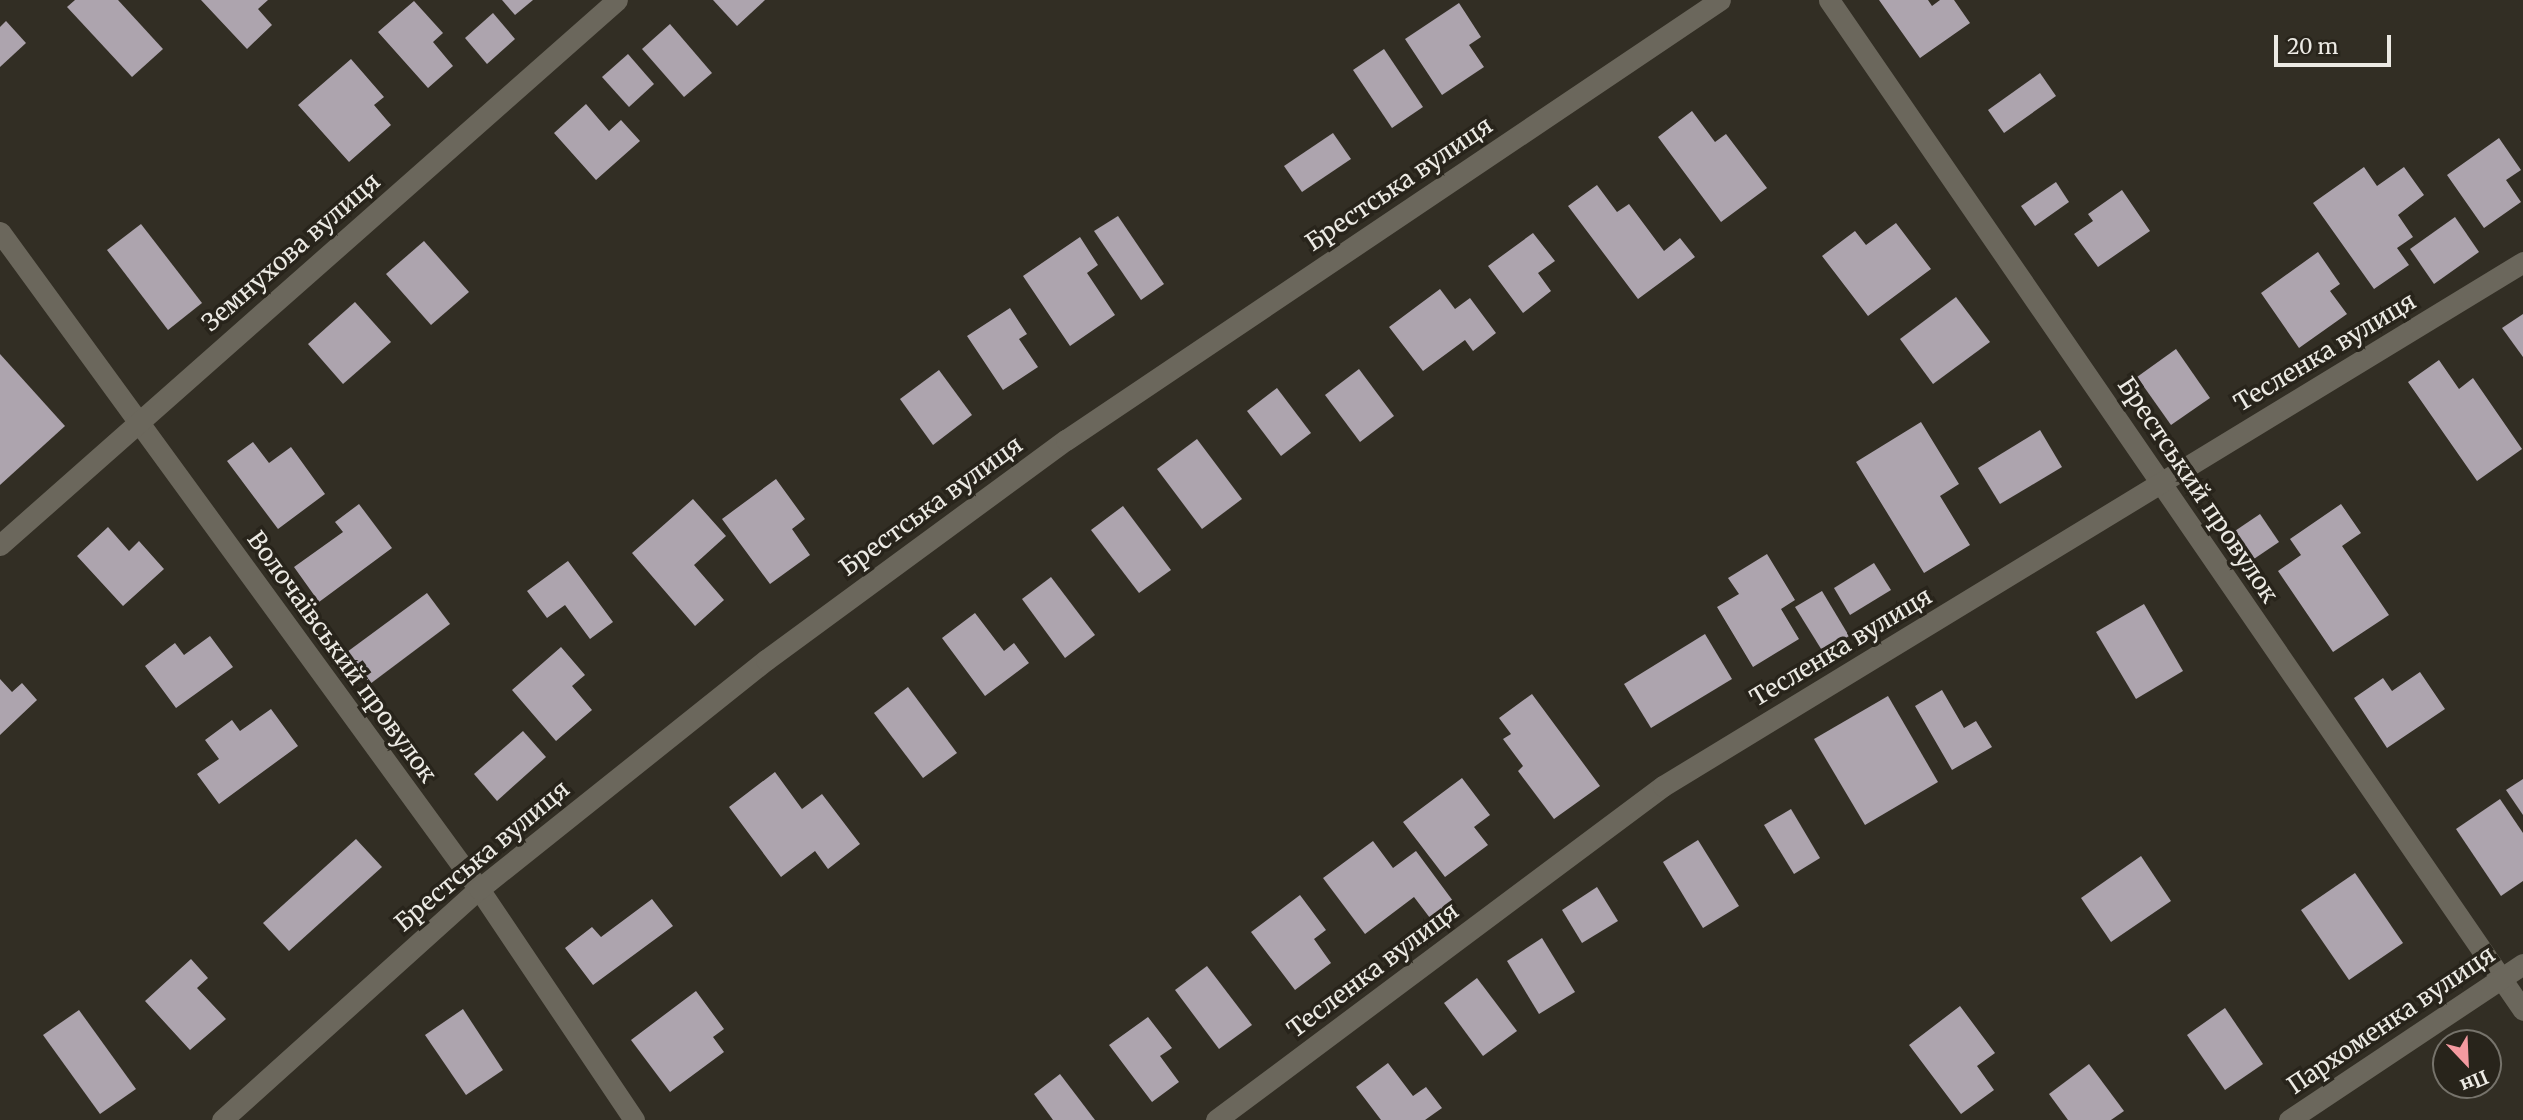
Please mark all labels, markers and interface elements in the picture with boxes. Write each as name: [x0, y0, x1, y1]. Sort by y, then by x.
scale bar: [2278, 21, 2395, 65]
text: 20 m: [2287, 33, 2338, 60]
street label: Брестська вулиця: [1300, 111, 1498, 257]
street label: Земнухова вулиця: [196, 167, 386, 337]
street label: Тесленка вулиця: [2229, 286, 2421, 418]
street label: Брестський провулок: [2112, 372, 2284, 608]
street label: Брестська вулиця: [834, 430, 1028, 582]
street label: Волочаївський провулок: [241, 526, 443, 788]
street label: Тесленка вулиця: [1745, 581, 1937, 713]
street label: Брестська вулиця: [389, 775, 575, 937]
street label: Тесленка вулиця: [1282, 896, 1464, 1044]
street label: Пархоменка вулиця: [2282, 940, 2500, 1100]
north arrow: [2432, 1029, 2502, 1099]
text: Пн: [2457, 1065, 2492, 1098]

